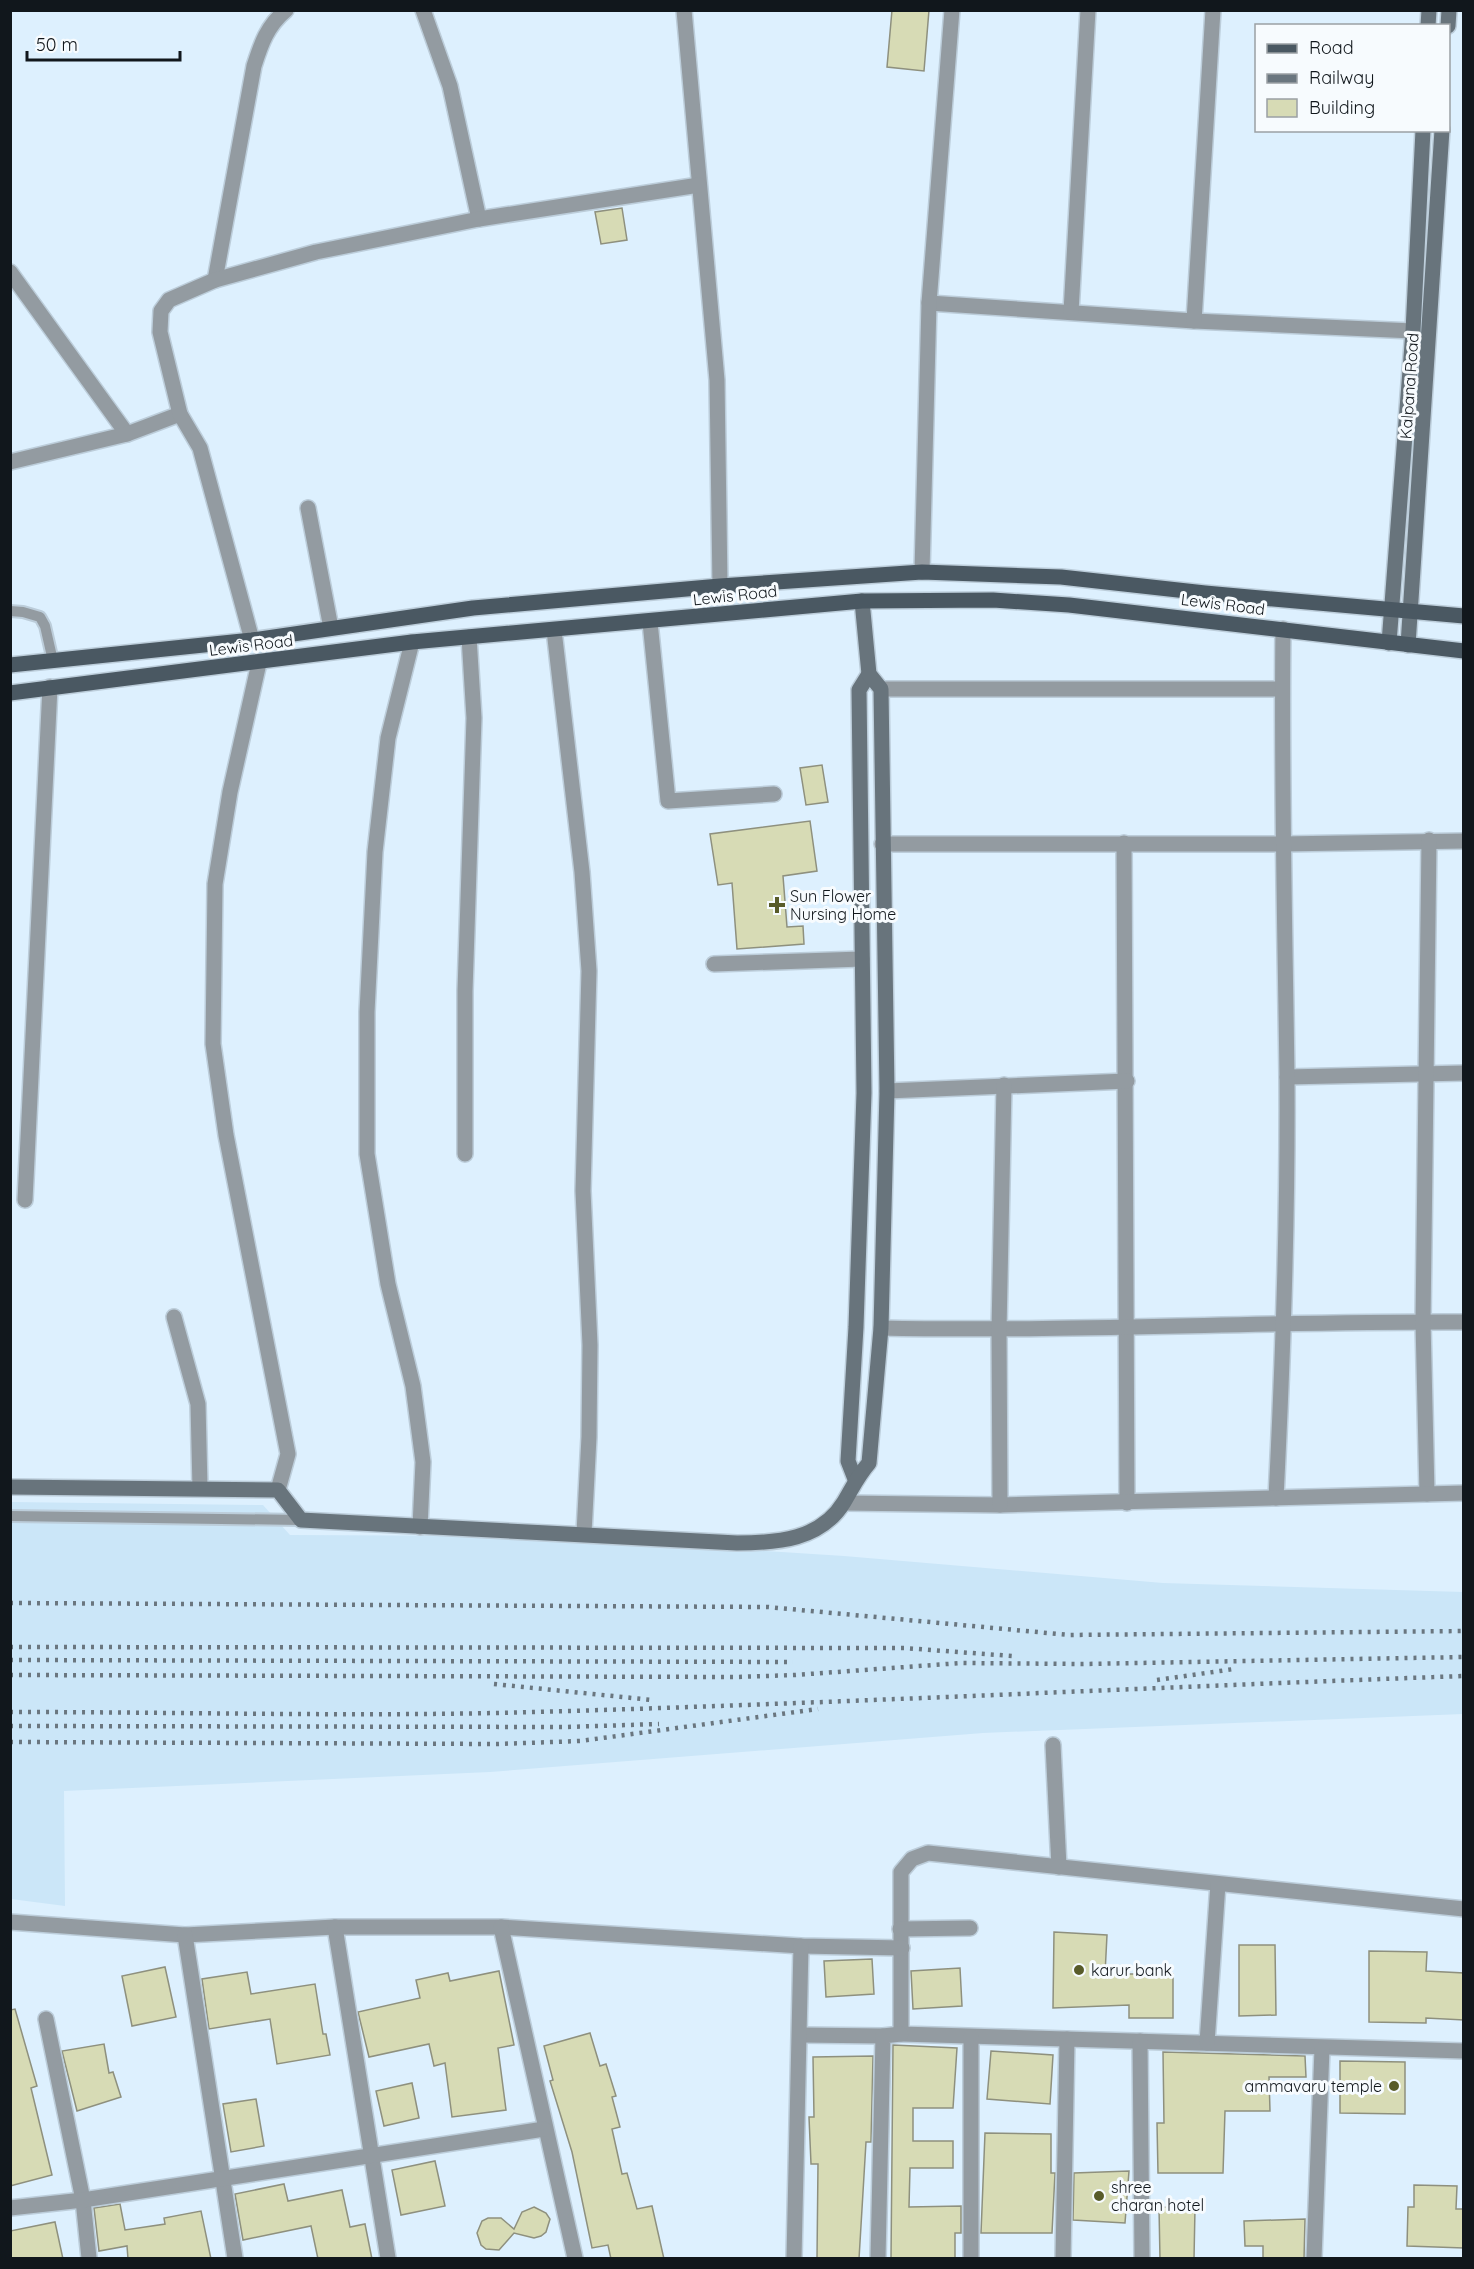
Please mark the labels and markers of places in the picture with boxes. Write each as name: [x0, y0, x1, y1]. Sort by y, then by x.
place label: Sun Flower Nursing Home: [790, 886, 896, 924]
marker: Sun Flower Nursing Home: [768, 896, 786, 914]
place label: karur bank: [1091, 1960, 1172, 1980]
marker: karur bank: [1072, 1963, 1086, 1977]
place label: ammavaru temple: [1245, 2076, 1382, 2096]
marker: ammavaru temple: [1387, 2079, 1401, 2093]
place label: shree charan hotel: [1111, 2177, 1204, 2215]
marker: shree charan hotel: [1092, 2189, 1106, 2203]

